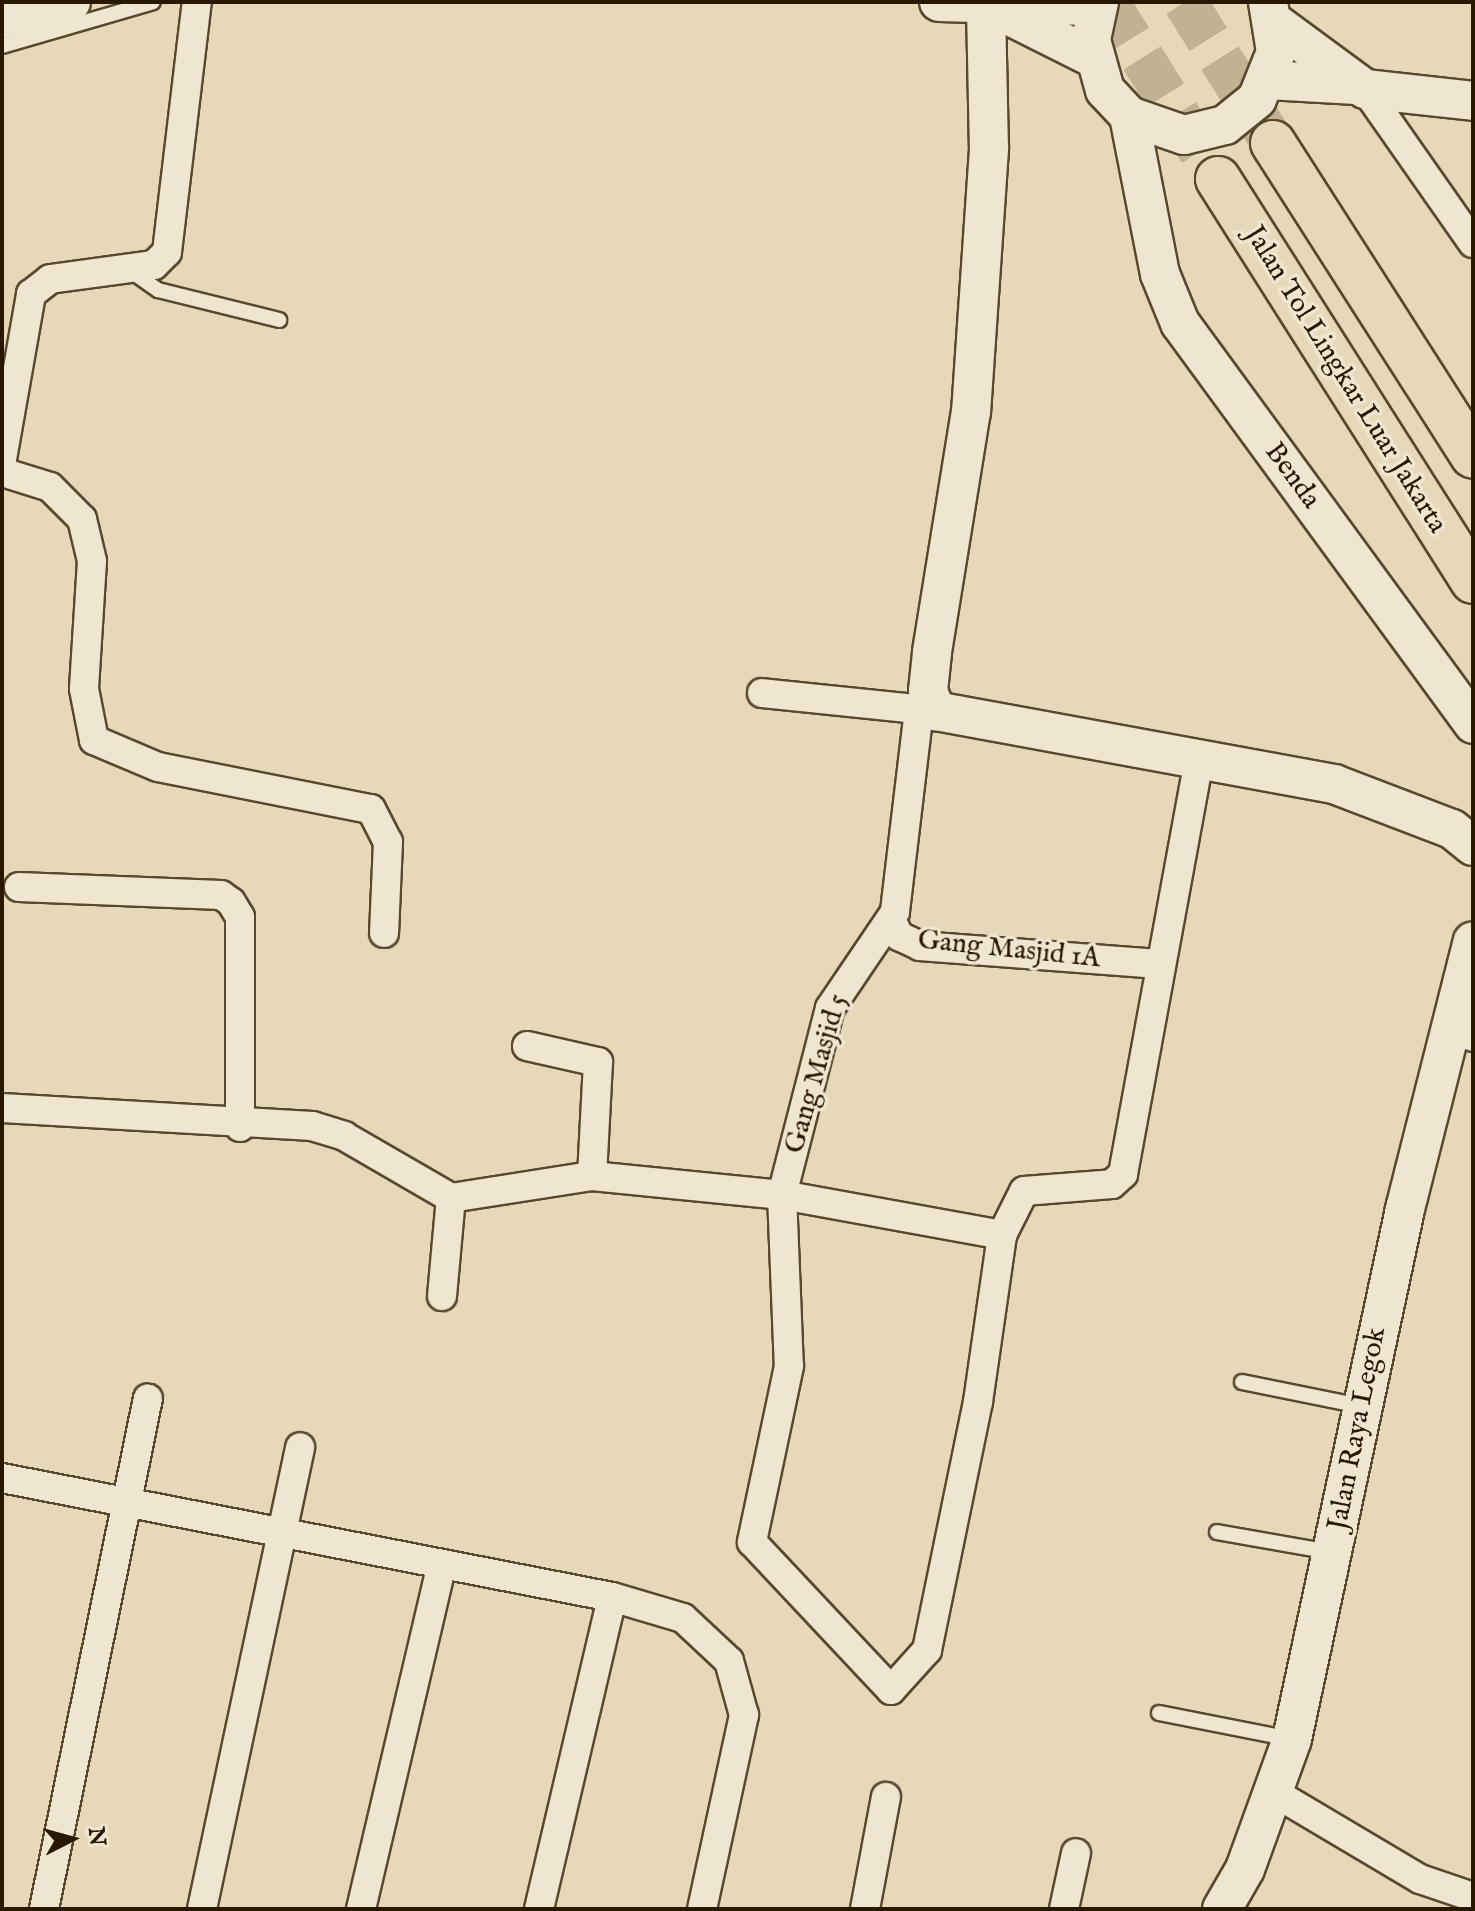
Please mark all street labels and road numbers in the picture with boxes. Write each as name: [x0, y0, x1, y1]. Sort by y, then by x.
street label: Jalan Tol Lingkar Luar Jakarta: [1236, 220, 1454, 540]
street label: Benda: [1257, 436, 1327, 516]
street label: Gang Masjid 1A: [916, 924, 1102, 976]
street label: Gang Masjid 5: [778, 991, 856, 1157]
street label: Jalan Raya Legok: [1322, 1325, 1394, 1533]

